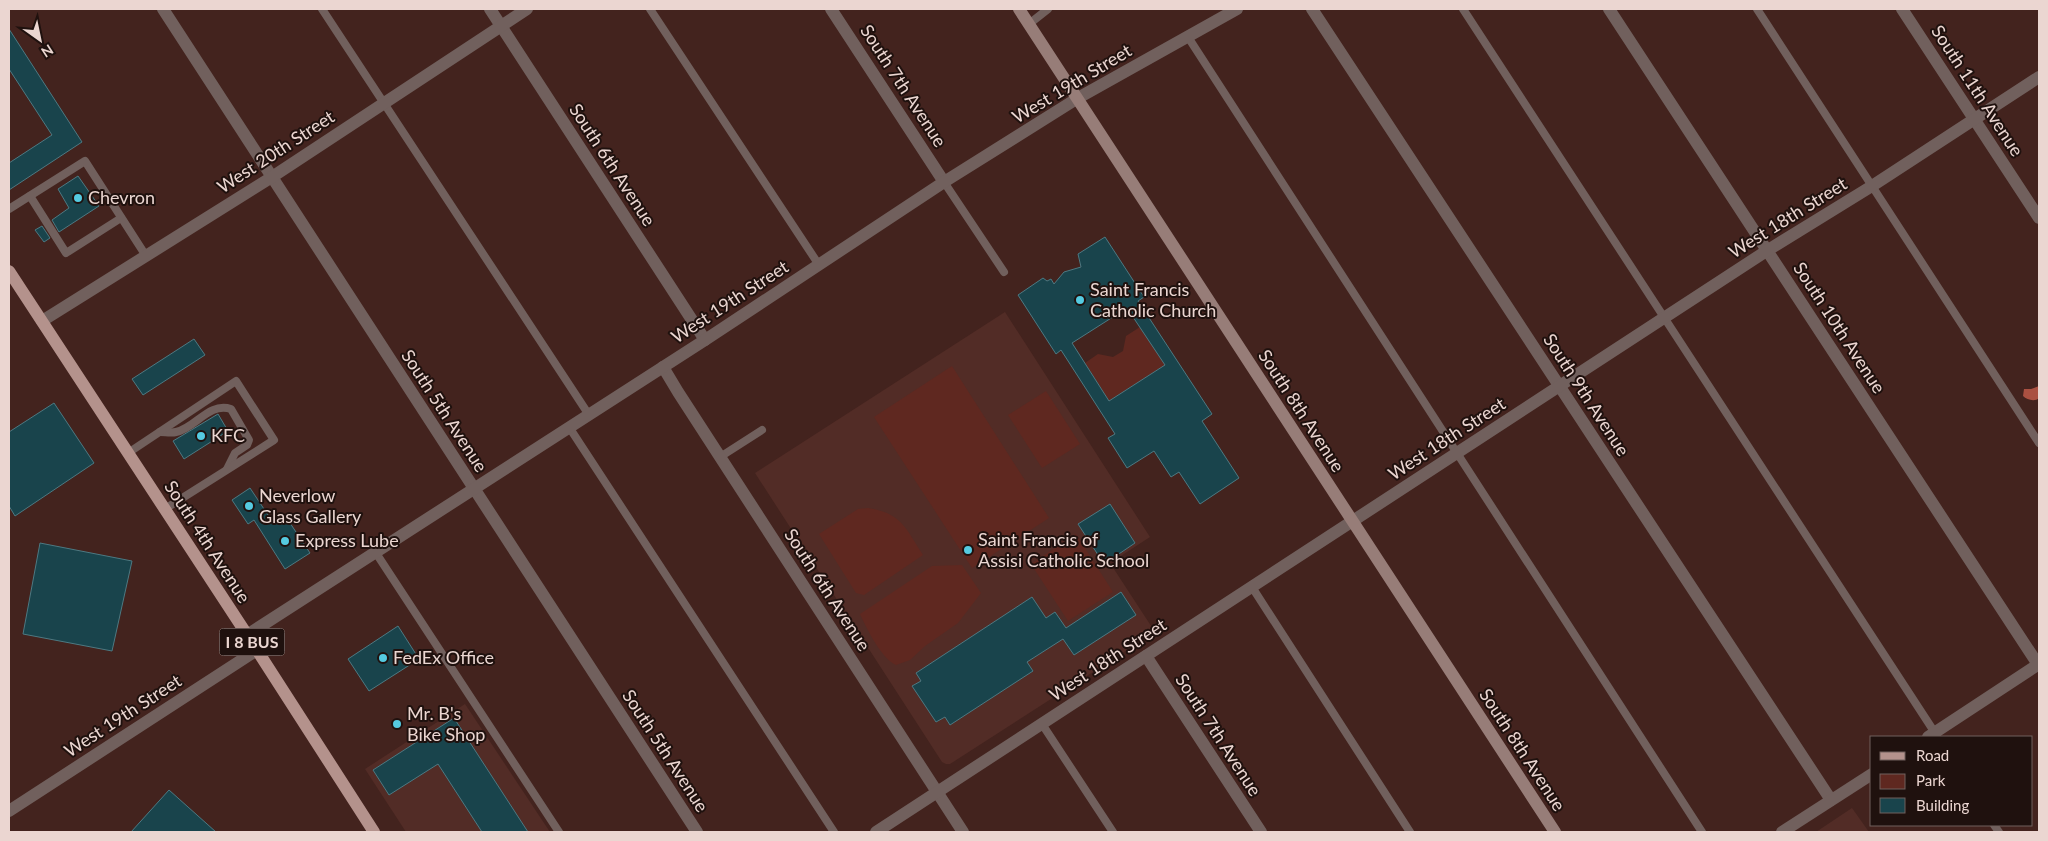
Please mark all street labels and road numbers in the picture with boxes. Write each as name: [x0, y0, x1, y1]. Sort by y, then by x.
street label: South 7th Avenue: [856, 20, 952, 151]
street label: South 11th Avenue: [1927, 21, 2028, 160]
street label: West 19th Street: [1008, 39, 1136, 127]
street label: South 6th Avenue: [565, 99, 661, 230]
street label: West 20th Street: [213, 105, 339, 197]
street label: West 18th Street: [1724, 172, 1851, 262]
street label: West 19th Street: [667, 255, 793, 347]
street label: South 10th Avenue: [1789, 258, 1890, 397]
street label: South 9th Avenue: [1539, 329, 1635, 460]
street label: South 5th Avenue: [397, 345, 493, 476]
street label: South 8th Avenue: [1254, 345, 1350, 476]
street label: West 18th Street: [1384, 392, 1510, 484]
street label: South 4th Avenue: [160, 476, 256, 607]
street label: South 6th Avenue: [780, 524, 876, 655]
street label: West 18th Street: [1045, 613, 1171, 705]
road number: I 8 BUS: [220, 628, 284, 656]
street label: West 19th Street: [60, 669, 186, 761]
street label: South 7th Avenue: [1171, 669, 1267, 800]
street label: South 8th Avenue: [1475, 684, 1571, 815]
street label: South 5th Avenue: [618, 685, 714, 816]

